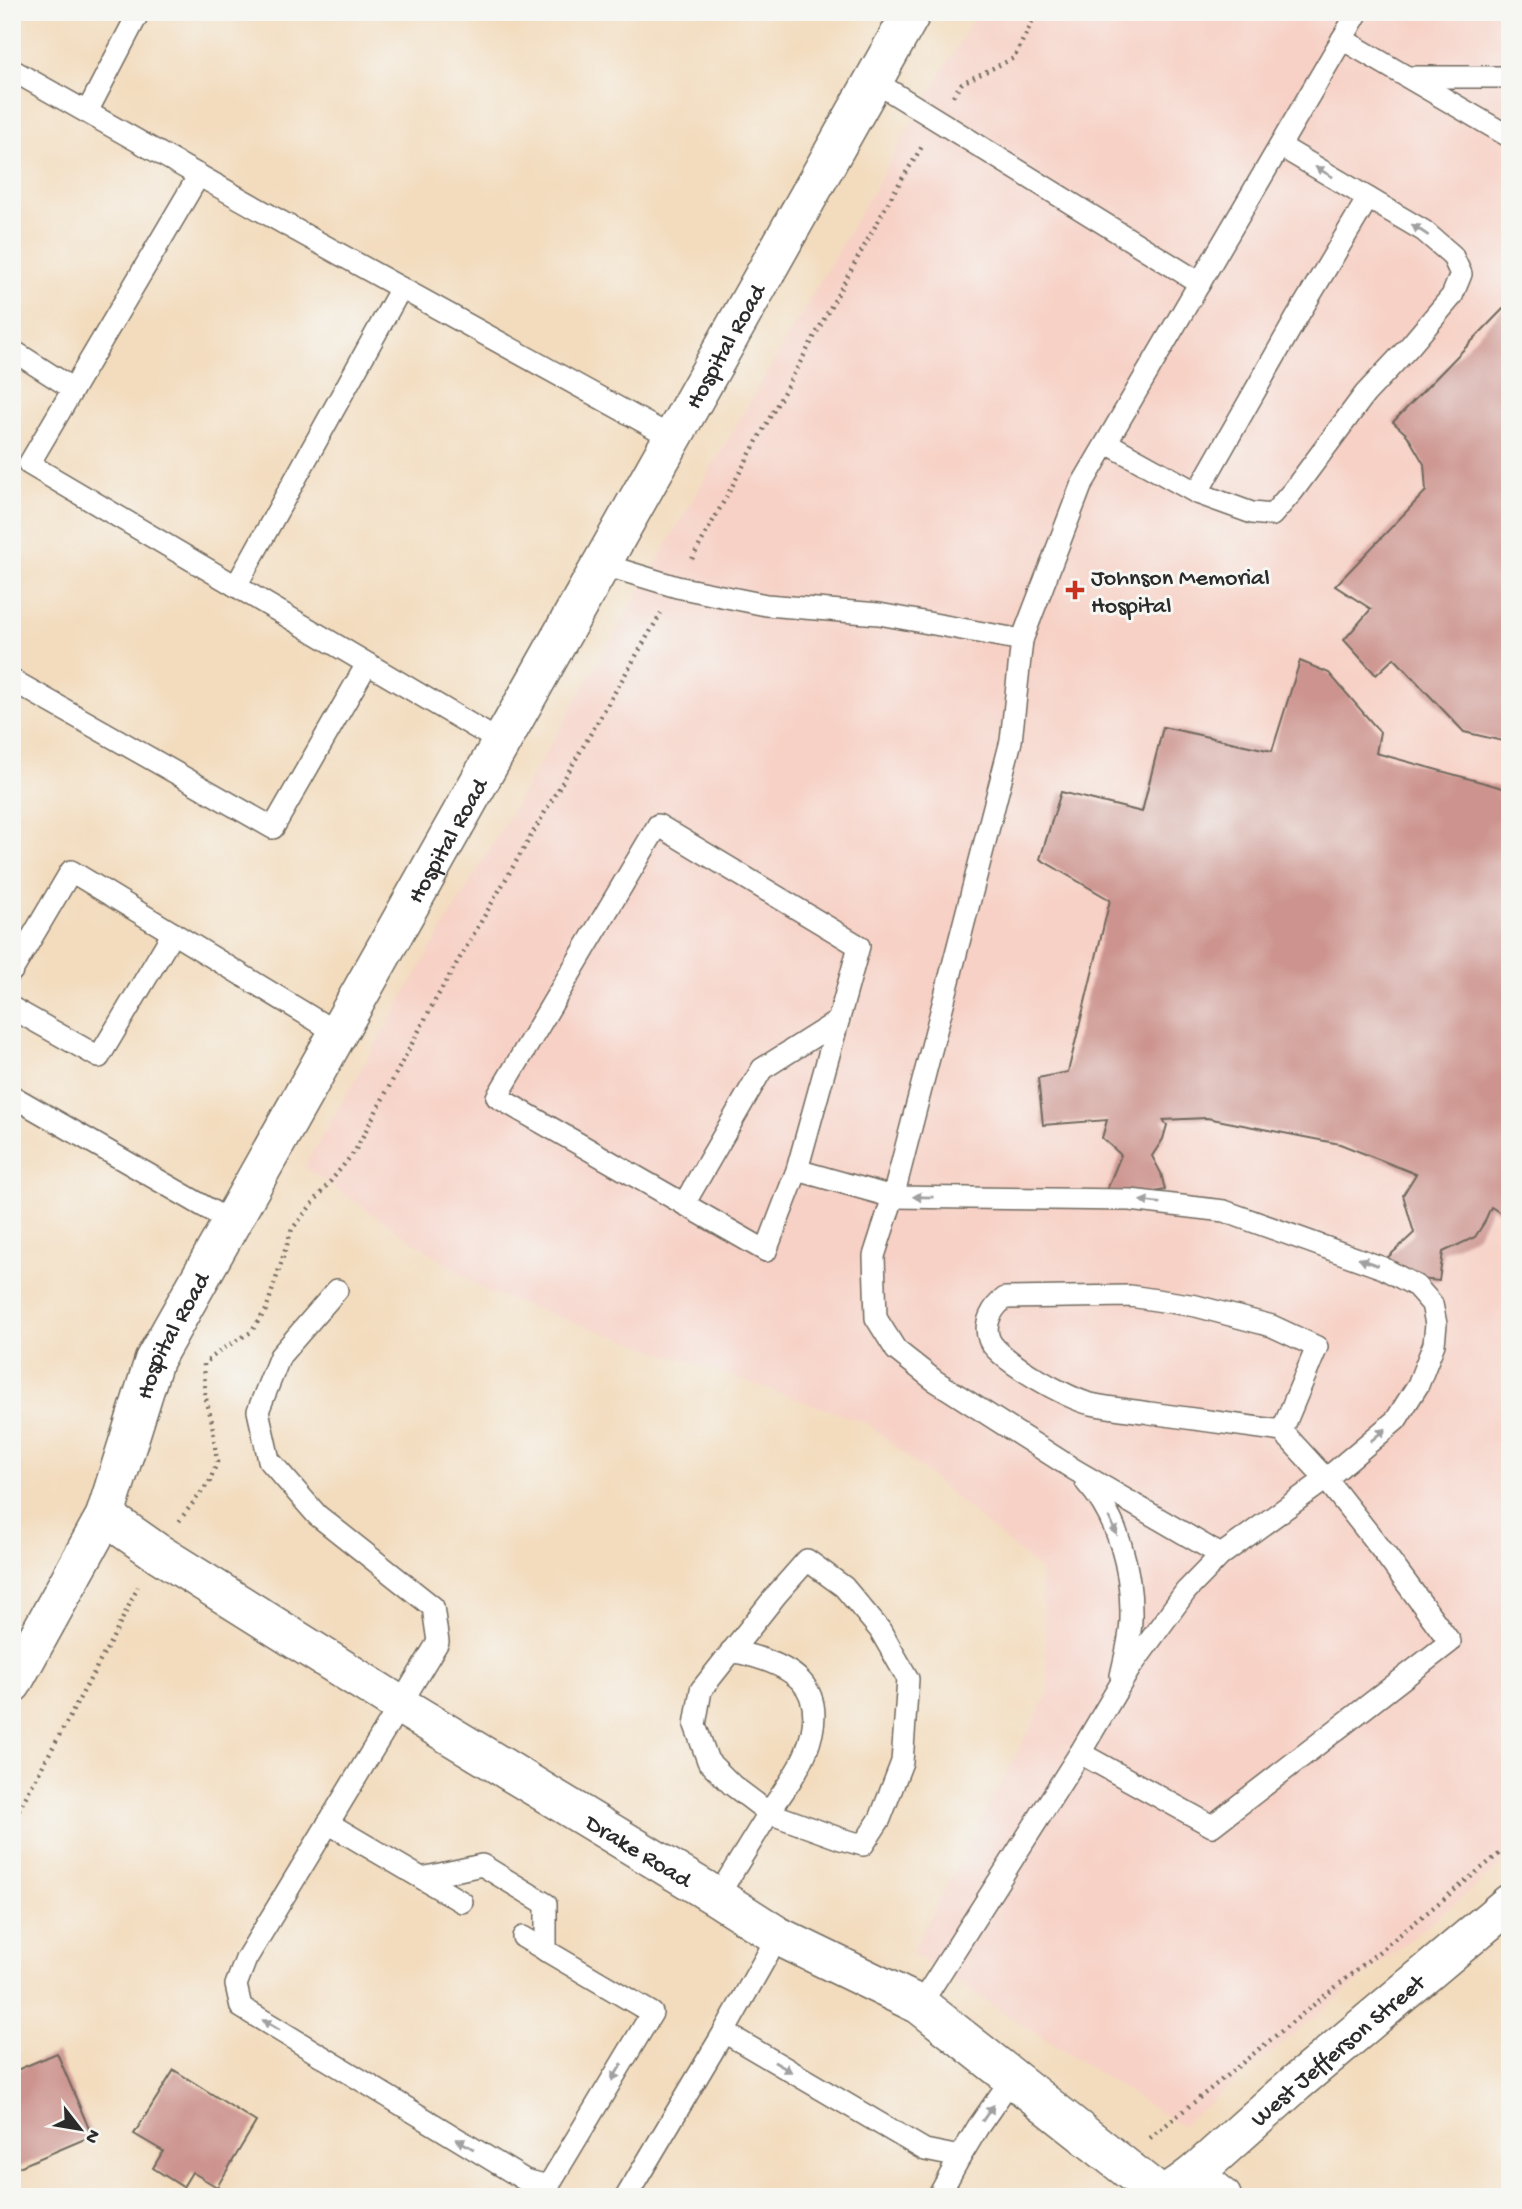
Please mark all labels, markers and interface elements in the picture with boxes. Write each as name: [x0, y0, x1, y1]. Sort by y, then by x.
one-way arrow: [1314, 166, 1333, 178]
one-way arrow: [1411, 223, 1430, 236]
street label: Hospital Road: [681, 278, 775, 415]
place label: Johnson Memorial Hospital: [1091, 565, 1270, 622]
marker: Johnson Memorial Hospital: [1065, 580, 1085, 600]
street label: Hospital Road: [403, 773, 497, 909]
one-way arrow: [911, 1191, 933, 1203]
one-way arrow: [1139, 1197, 1161, 1208]
one-way arrow: [1357, 1256, 1378, 1267]
street label: Hospital Road: [132, 1267, 219, 1403]
one-way arrow: [1369, 1428, 1387, 1443]
one-way arrow: [1107, 1516, 1119, 1536]
street label: Drake Road: [577, 1809, 697, 1897]
street label: West Jefferson Street: [1246, 1968, 1434, 2135]
one-way arrow: [261, 2019, 280, 2031]
one-way arrow: [773, 2060, 793, 2072]
one-way arrow: [611, 2062, 623, 2081]
north arrow: [46, 2094, 116, 2164]
one-way arrow: [981, 2104, 995, 2122]
text: N: [79, 2125, 105, 2147]
one-way arrow: [455, 2137, 475, 2150]

